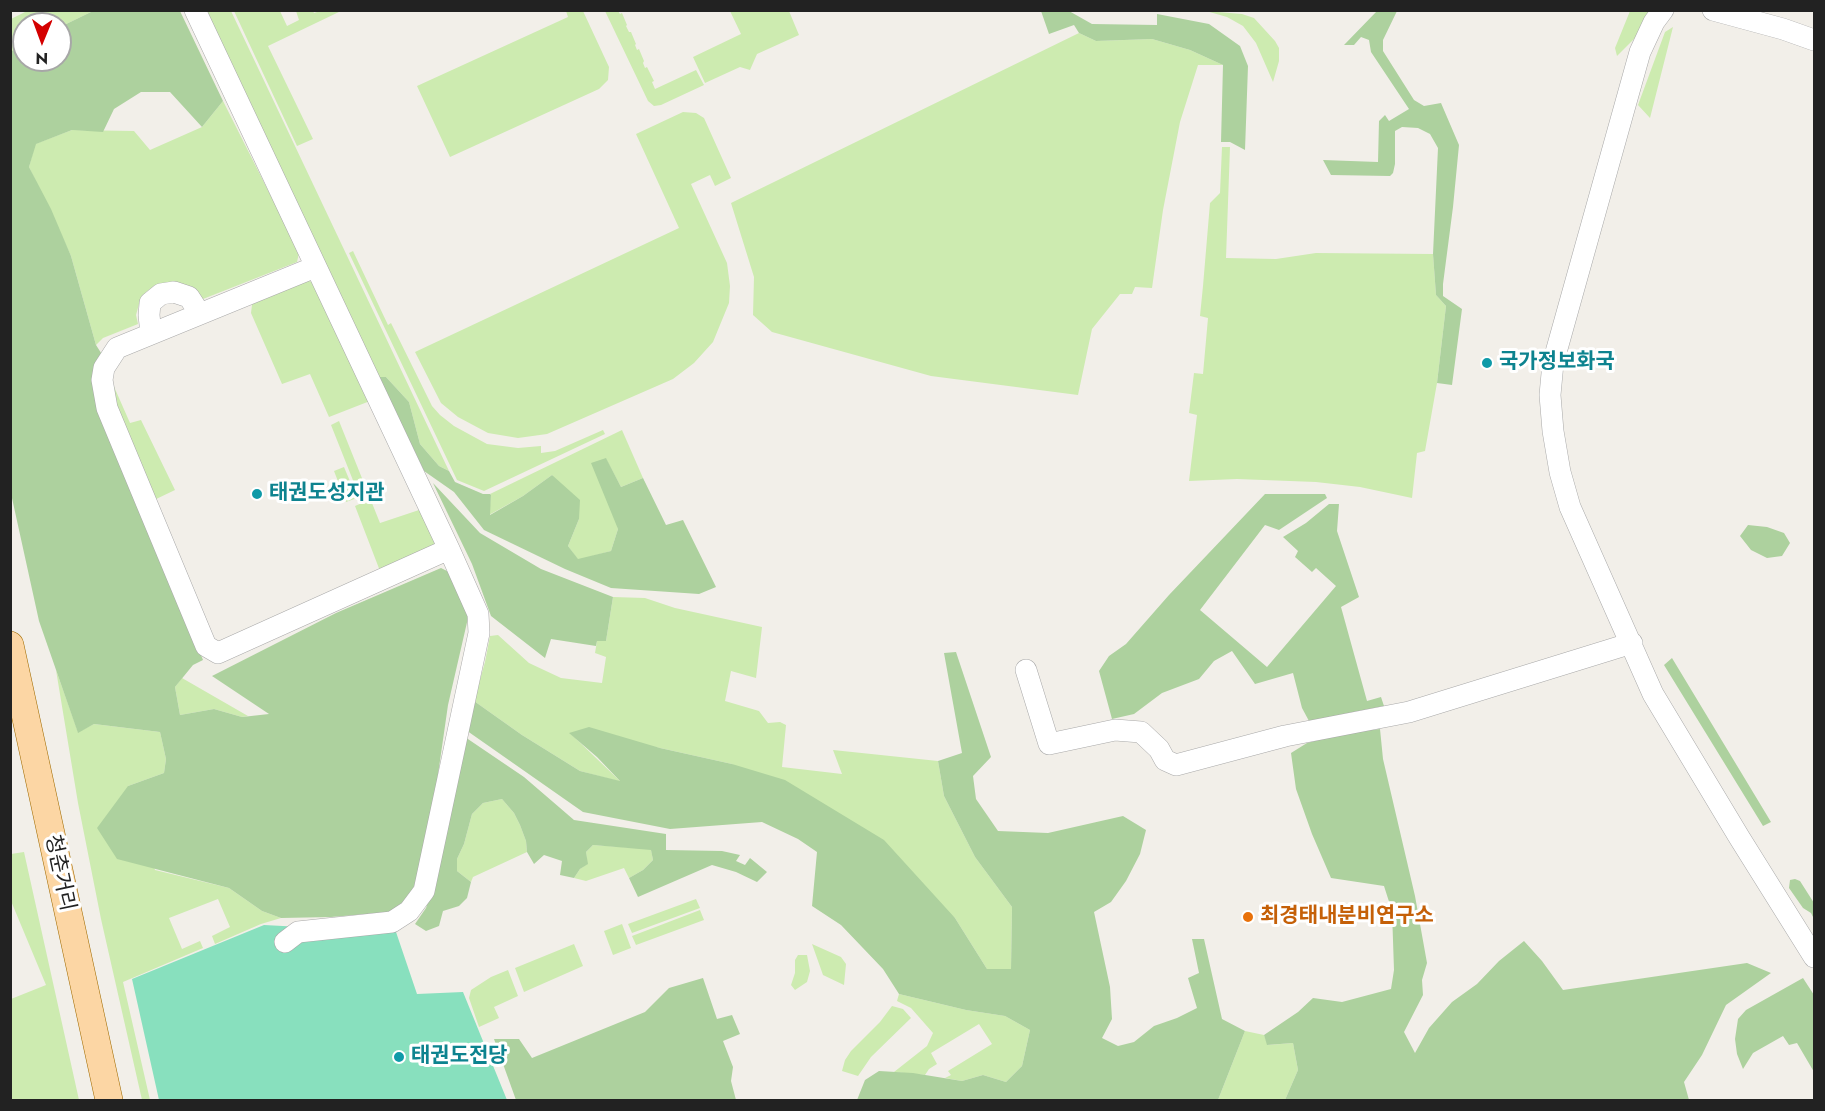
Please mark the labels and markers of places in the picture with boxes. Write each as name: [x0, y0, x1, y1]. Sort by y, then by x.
place label: 국가정보화국: [1499, 350, 1615, 376]
marker: 국가정보화국: [1480, 356, 1494, 370]
place label: 태권도성지관: [269, 481, 385, 507]
marker: 태권도성지관: [250, 487, 264, 501]
place label: 최경태내분비연구소: [1260, 904, 1434, 930]
marker: 최경태내분비연구소: [1241, 910, 1255, 924]
place label: 태권도전당: [411, 1044, 508, 1070]
marker: 태권도전당: [392, 1050, 406, 1064]

